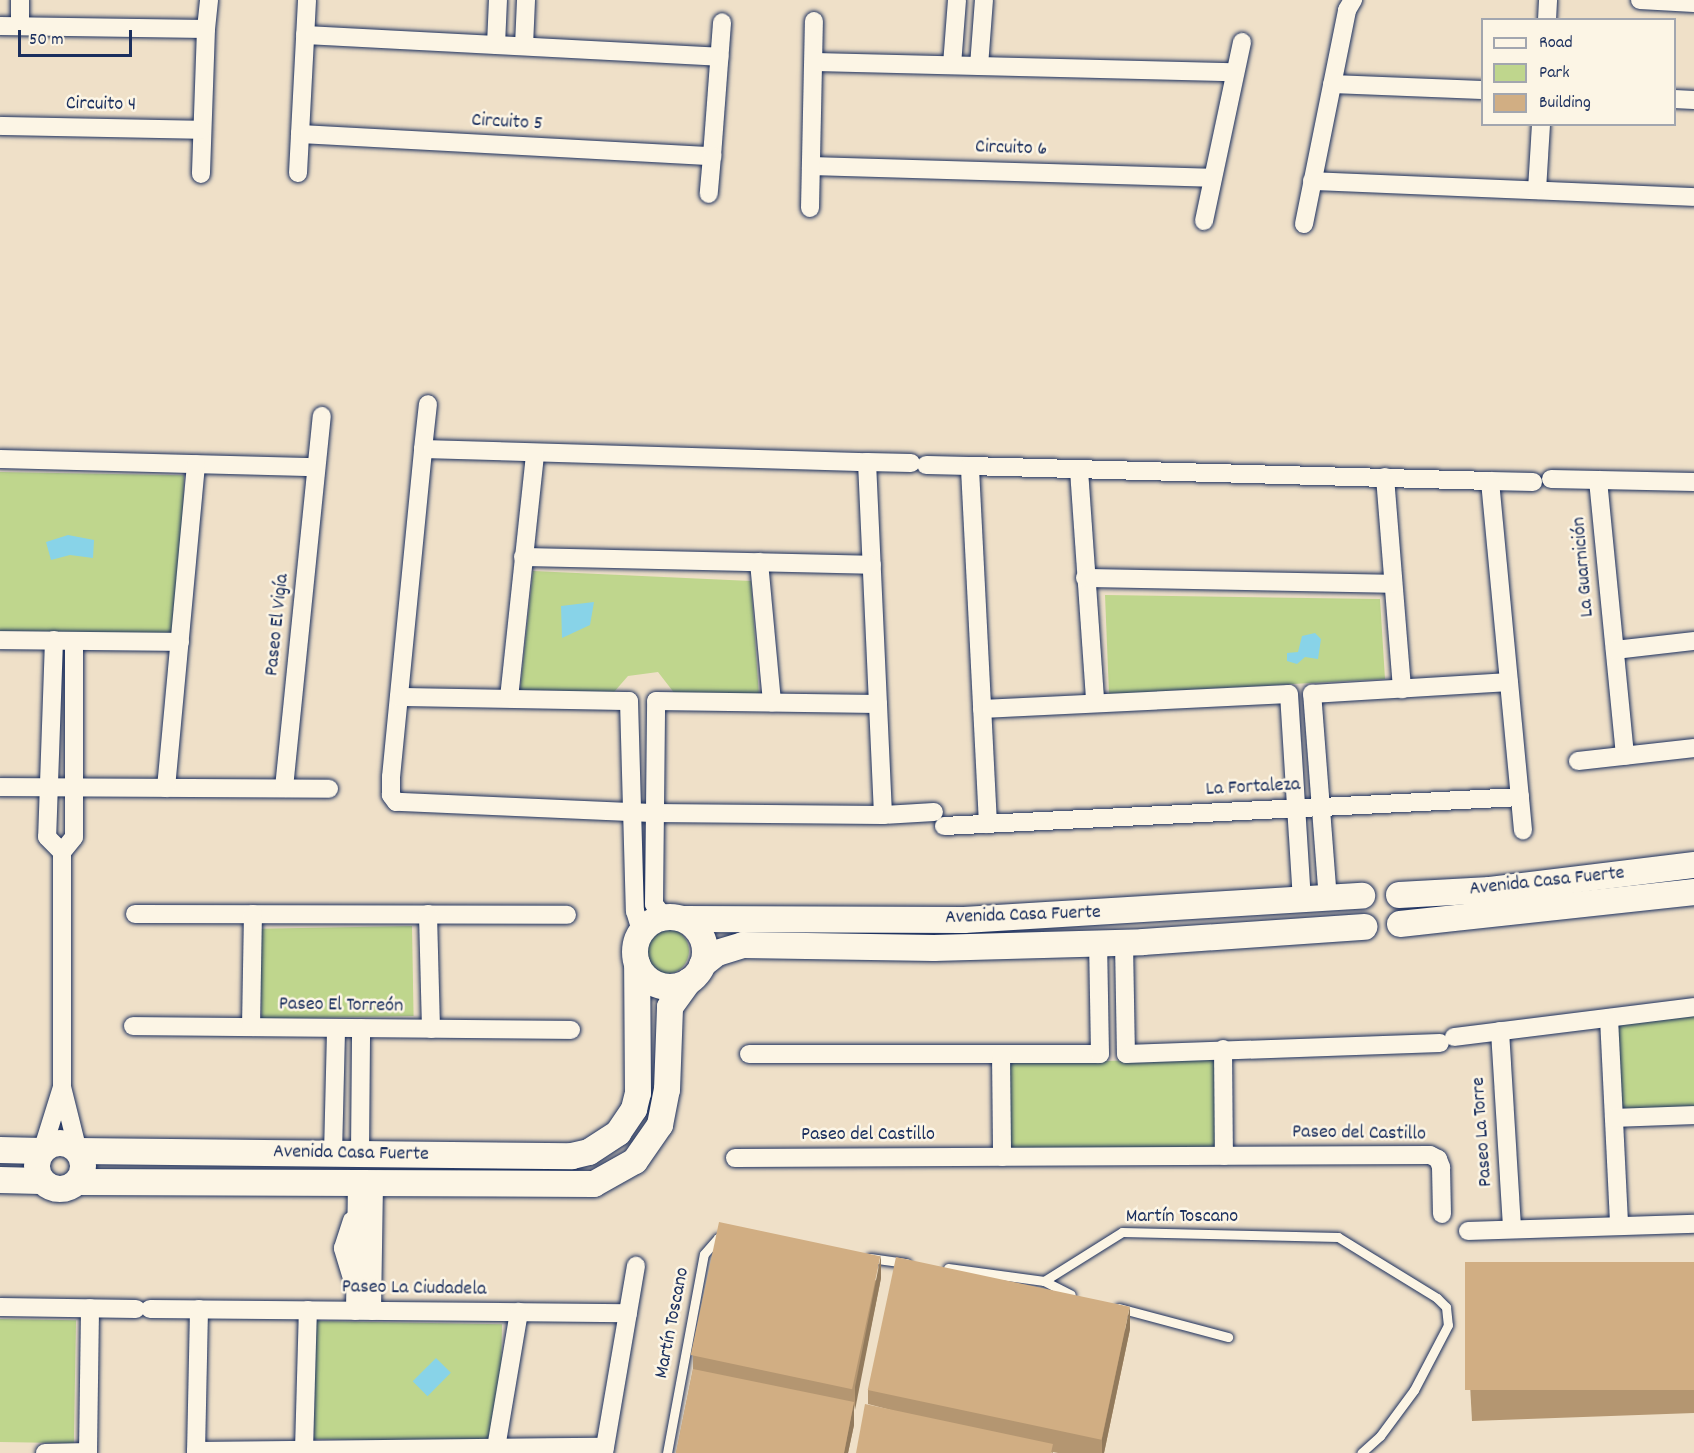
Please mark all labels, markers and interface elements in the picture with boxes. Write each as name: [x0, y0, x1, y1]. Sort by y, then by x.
scale bar: [21, 18, 135, 56]
legend: [1481, 18, 1676, 126]
text: 50 m: [29, 28, 64, 53]
text: Road: [1539, 31, 1573, 56]
text: Park: [1539, 61, 1570, 86]
text: Building: [1539, 91, 1591, 116]
street label: Circuito 4: [66, 92, 136, 118]
street label: Circuito 5: [471, 109, 543, 137]
street label: Circuito 6: [975, 136, 1047, 162]
street label: La Guarnición: [1568, 516, 1600, 618]
street label: Paseo El Vigía: [261, 573, 295, 677]
street label: La Fortaleza: [1205, 774, 1301, 802]
street label: Avenida Casa Fuerte: [1468, 862, 1626, 902]
street label: Avenida Casa Fuerte: [945, 901, 1101, 931]
street label: Paseo El Torreón: [279, 993, 403, 1019]
street label: Paseo La Torre: [1467, 1076, 1499, 1188]
street label: Paseo del Castillo: [1292, 1121, 1426, 1147]
street label: Paseo del Castillo: [801, 1123, 935, 1147]
street label: Avenida Casa Fuerte: [273, 1141, 429, 1167]
street label: Martín Toscano: [1126, 1205, 1238, 1229]
street label: Martín Toscano: [650, 1266, 696, 1380]
street label: Paseo La Ciudadela: [342, 1276, 486, 1302]

